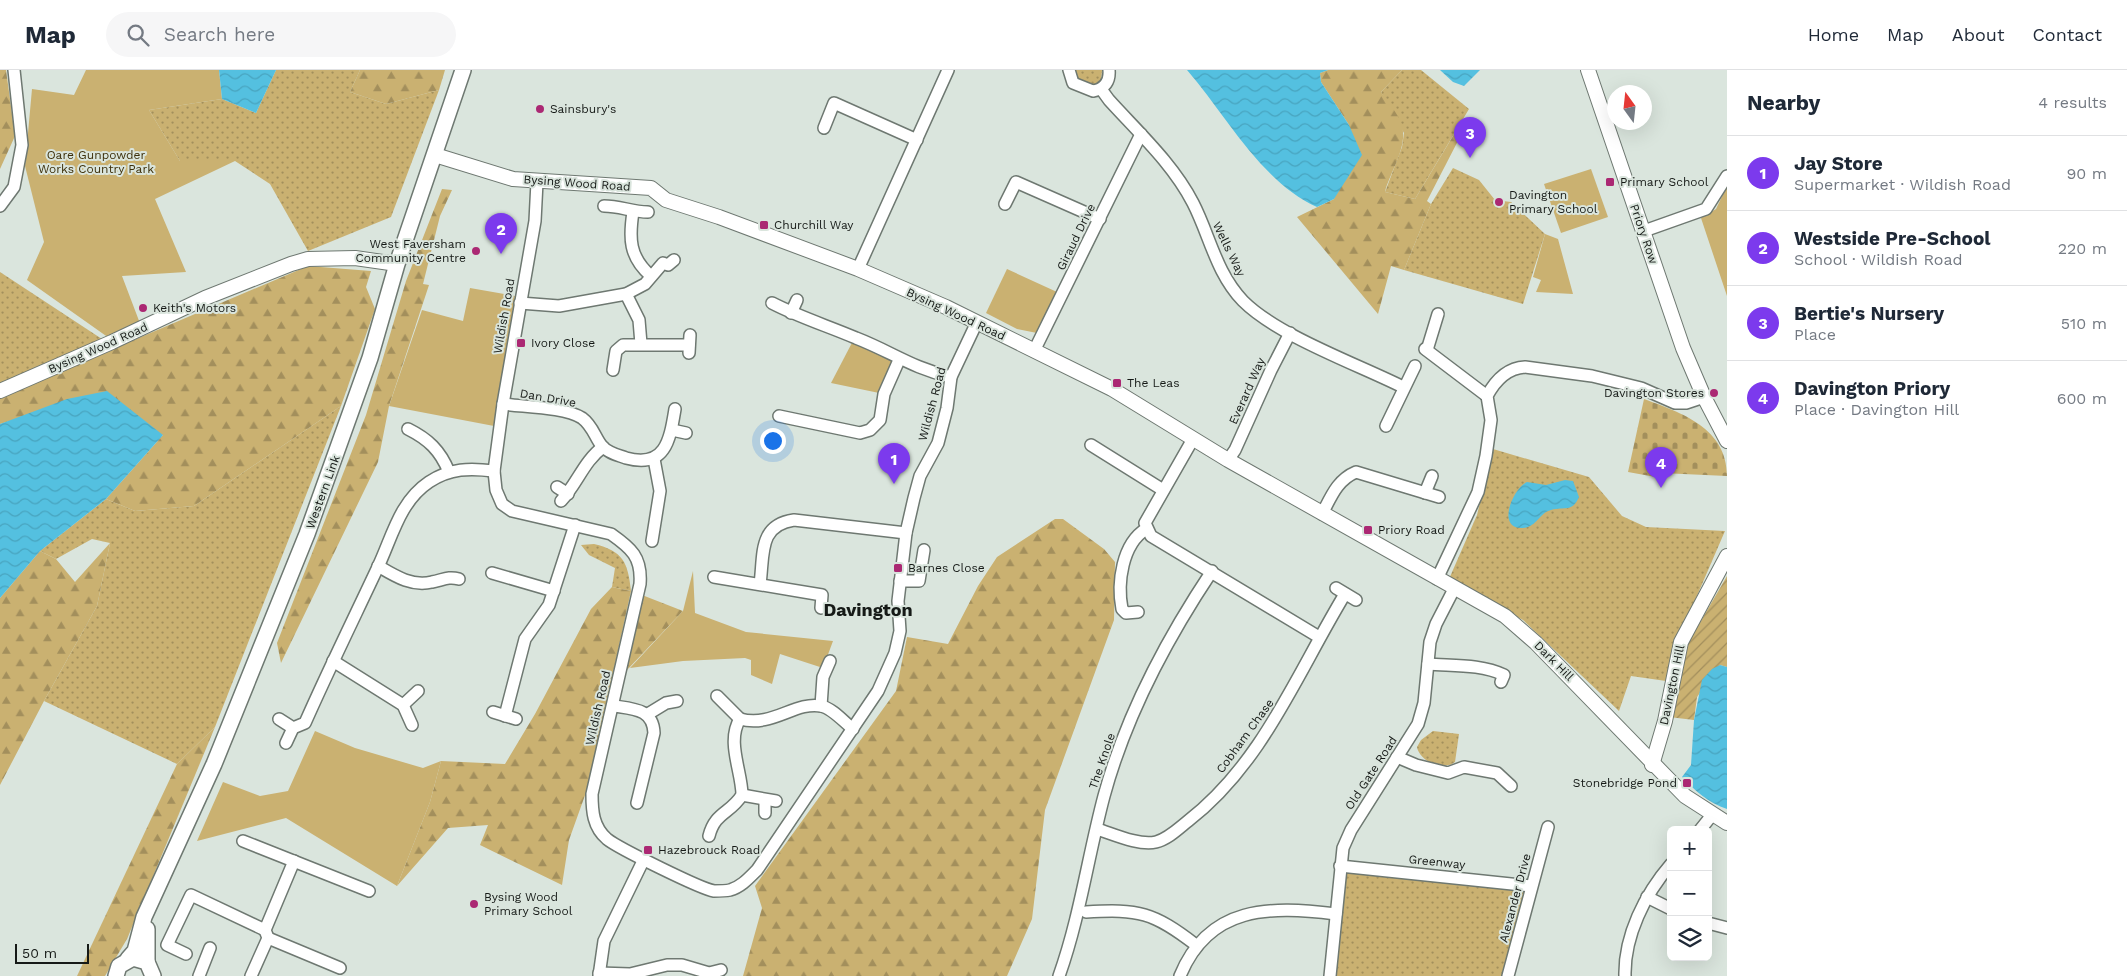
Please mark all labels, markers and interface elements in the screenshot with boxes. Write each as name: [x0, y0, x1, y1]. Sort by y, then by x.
search box: [106, 12, 456, 57]
text: Map: [25, 21, 76, 49]
icon: search: [124, 21, 152, 49]
text: Search here: [164, 23, 275, 46]
text: Home: [1808, 24, 1859, 45]
text: Map: [1887, 24, 1924, 45]
text: About: [1952, 24, 2004, 45]
text: Contact: [2032, 24, 2102, 45]
north arrow: [1607, 85, 1652, 130]
text: Nearby: [1747, 90, 1820, 115]
text: 4 results: [2038, 93, 2107, 112]
place label: Sainsbury's: [550, 102, 616, 116]
marker: Sainsbury's: [534, 103, 546, 115]
pin: 3: [1454, 117, 1486, 158]
park label: Oare Gunpowder Works Country Park: [38, 148, 154, 176]
text: Jay Store: [1794, 152, 1883, 175]
text: 1: [1760, 164, 1766, 183]
text: 90 m: [2066, 164, 2107, 183]
street label: Bysing Wood Road: [523, 172, 631, 194]
place label: Primary School: [1620, 175, 1709, 189]
text: Supermarket · Wildish Road: [1794, 175, 2011, 194]
marker: Primary School: [1604, 176, 1616, 188]
place label: Davington Primary School: [1509, 188, 1598, 216]
marker: Davington Primary School: [1493, 196, 1505, 208]
street label: Giraud Drive: [1054, 201, 1098, 273]
street label: Priory Row: [1627, 202, 1661, 266]
pin: 2: [485, 213, 517, 254]
place label: Churchill Way: [774, 218, 854, 232]
marker: Churchill Way: [758, 219, 770, 231]
street label: Wells Way: [1210, 219, 1249, 279]
text: Westside Pre-School: [1794, 227, 1991, 250]
place label: West Faversham Community Centre: [356, 237, 466, 265]
text: 2: [1758, 239, 1768, 258]
text: 220 m: [2058, 239, 2107, 258]
marker: West Faversham Community Centre: [470, 245, 482, 257]
text: School · Wildish Road: [1794, 250, 1962, 269]
street label: Wildish Road: [490, 277, 518, 355]
street label: Bysing Wood Road: [904, 285, 1008, 343]
place label: Keith's Motors: [153, 301, 236, 315]
marker: Keith's Motors: [137, 302, 149, 314]
text: Bertie's Nursery: [1794, 302, 1944, 325]
text: 3: [1758, 314, 1768, 333]
text: 510 m: [2061, 314, 2107, 333]
street label: Bysing Wood Road: [46, 320, 150, 376]
text: Place: [1794, 325, 1836, 344]
place label: Ivory Close: [531, 336, 595, 350]
marker: Ivory Close: [515, 337, 527, 349]
street label: Everard Way: [1226, 355, 1268, 427]
street label: Wildish Road: [915, 365, 949, 443]
place label: The Leas: [1127, 376, 1180, 390]
marker: The Leas: [1111, 377, 1123, 389]
text: Davington Priory: [1794, 377, 1950, 400]
street label: Dan Drive: [519, 386, 577, 410]
place label: Davington Stores: [1604, 386, 1704, 400]
marker: Davington Stores: [1708, 387, 1720, 399]
text: 4: [1758, 389, 1768, 408]
text: 600 m: [2057, 389, 2107, 408]
text: Place · Davington Hill: [1794, 400, 1959, 419]
your location: [760, 428, 786, 454]
pin: 1: [878, 443, 910, 484]
pin: 4: [1645, 447, 1677, 488]
street label: Western Link: [303, 453, 343, 531]
place label: Priory Road: [1378, 523, 1445, 537]
marker: Priory Road: [1362, 524, 1374, 536]
place label: Barnes Close: [908, 561, 985, 575]
marker: Barnes Close: [892, 562, 904, 574]
district label: Davington: [823, 599, 913, 620]
street label: Dark Hill: [1531, 638, 1577, 684]
street label: Davington Hill: [1657, 643, 1687, 726]
street label: Wildish Road: [583, 669, 613, 747]
street label: Cobham Chase: [1213, 696, 1277, 776]
street label: The Knole: [1086, 731, 1118, 791]
street label: Old Gate Road: [1342, 734, 1400, 812]
place label: Stonebridge Pond: [1573, 776, 1677, 790]
marker: Stonebridge Pond: [1681, 777, 1693, 789]
map controls: [1667, 826, 1712, 961]
button: +: [1667, 826, 1712, 871]
place label: Hazebrouck Road: [658, 843, 760, 857]
marker: Hazebrouck Road: [642, 844, 654, 856]
street label: Greenway: [1408, 852, 1467, 872]
street label: Alexander Drive: [1496, 852, 1534, 944]
button: −: [1667, 871, 1712, 916]
place label: Bysing Wood Primary School: [484, 890, 573, 918]
marker: Bysing Wood Primary School: [468, 898, 480, 910]
button: layers: [1667, 916, 1712, 961]
scale bar: [15, 941, 89, 964]
text: 50 m: [22, 945, 57, 961]

